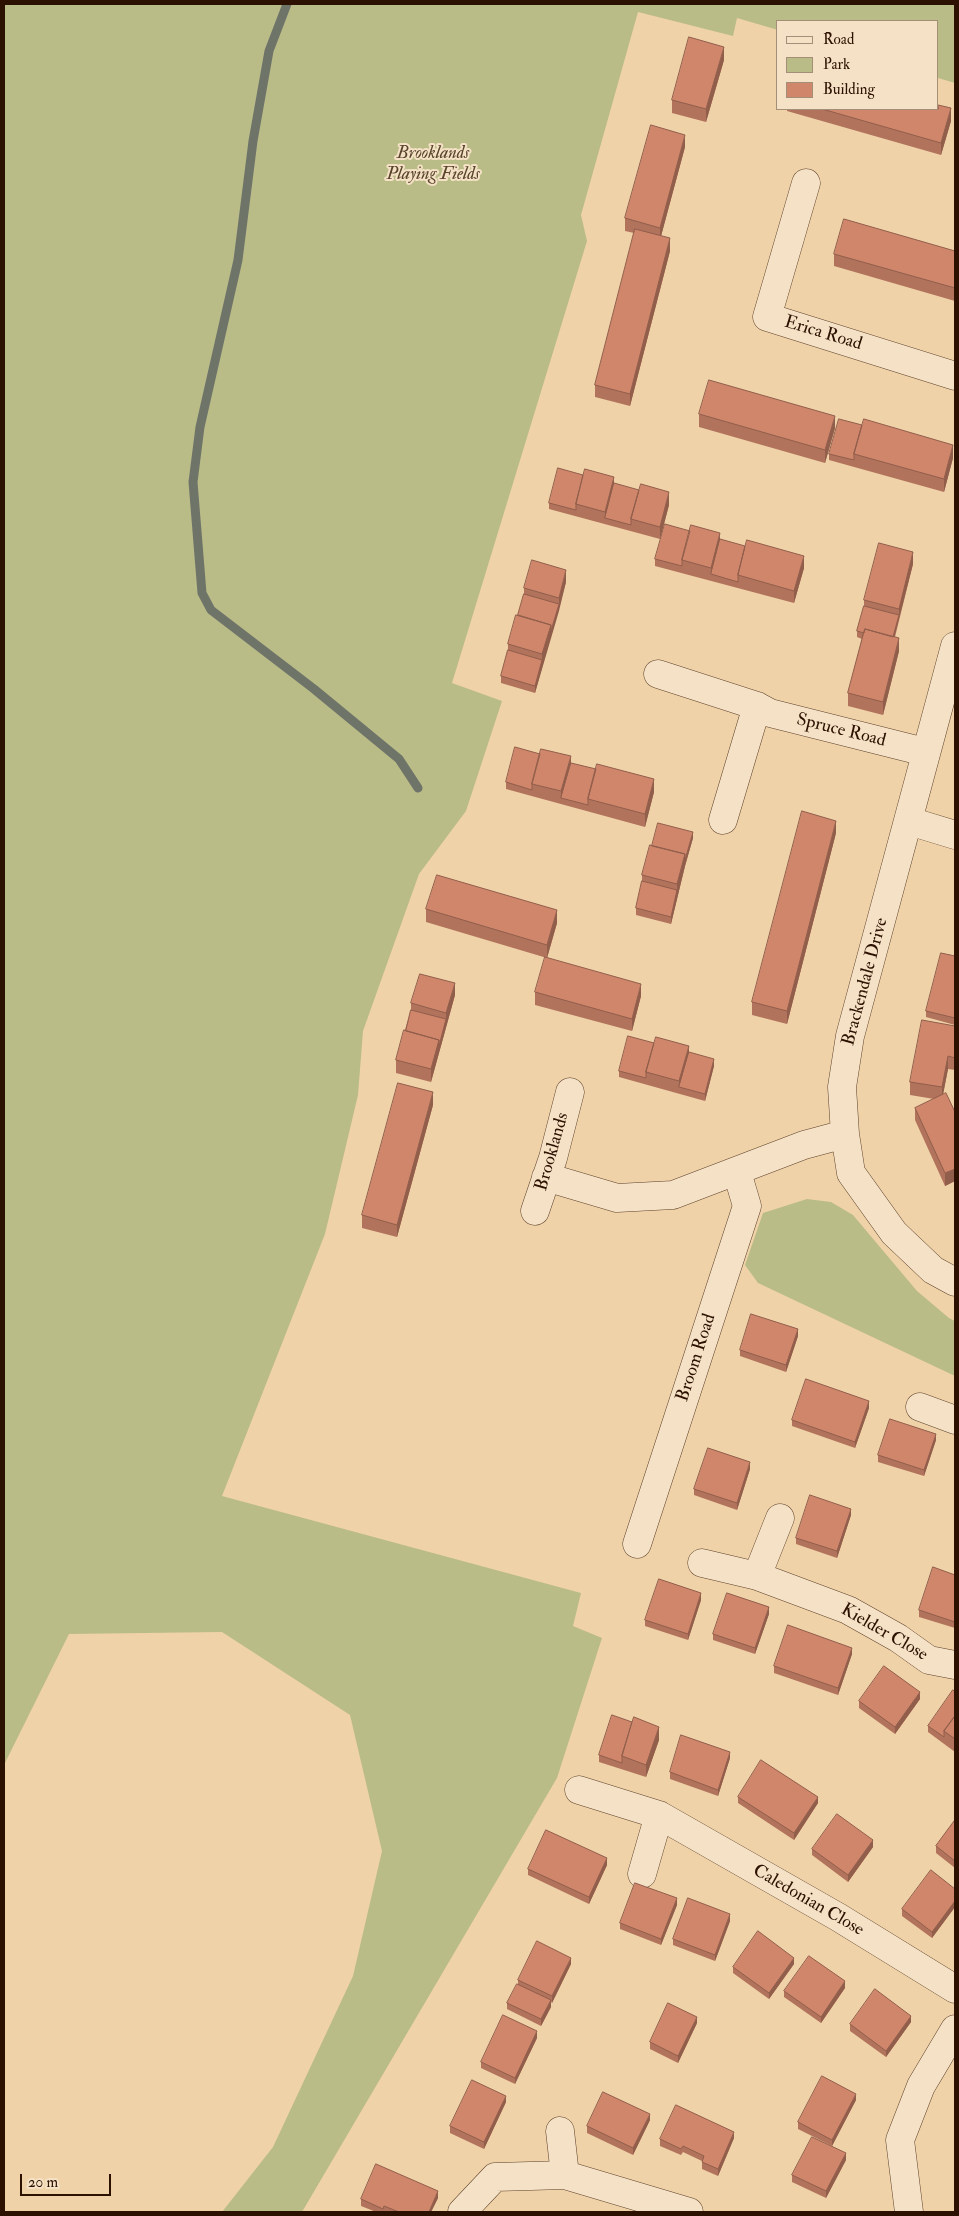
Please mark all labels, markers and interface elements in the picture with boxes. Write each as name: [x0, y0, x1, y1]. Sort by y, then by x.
legend: [776, 20, 939, 110]
text: Road: [823, 30, 854, 49]
text: Park: [823, 55, 850, 74]
text: Building: [823, 80, 875, 99]
park label: Brooklands Playing Fields: [386, 143, 480, 186]
street label: Erica Road: [781, 312, 865, 356]
street label: Spruce Road: [794, 709, 888, 753]
street label: Brackendale Drive: [839, 916, 893, 1048]
street label: Brooklands: [532, 1110, 574, 1194]
street label: Broom Road: [673, 1311, 721, 1405]
street label: Kielder Close: [837, 1600, 931, 1666]
street label: Caledonian Close: [749, 1860, 867, 1942]
scale bar: [22, 2164, 114, 2196]
text: 20 m: [28, 2173, 58, 2192]

